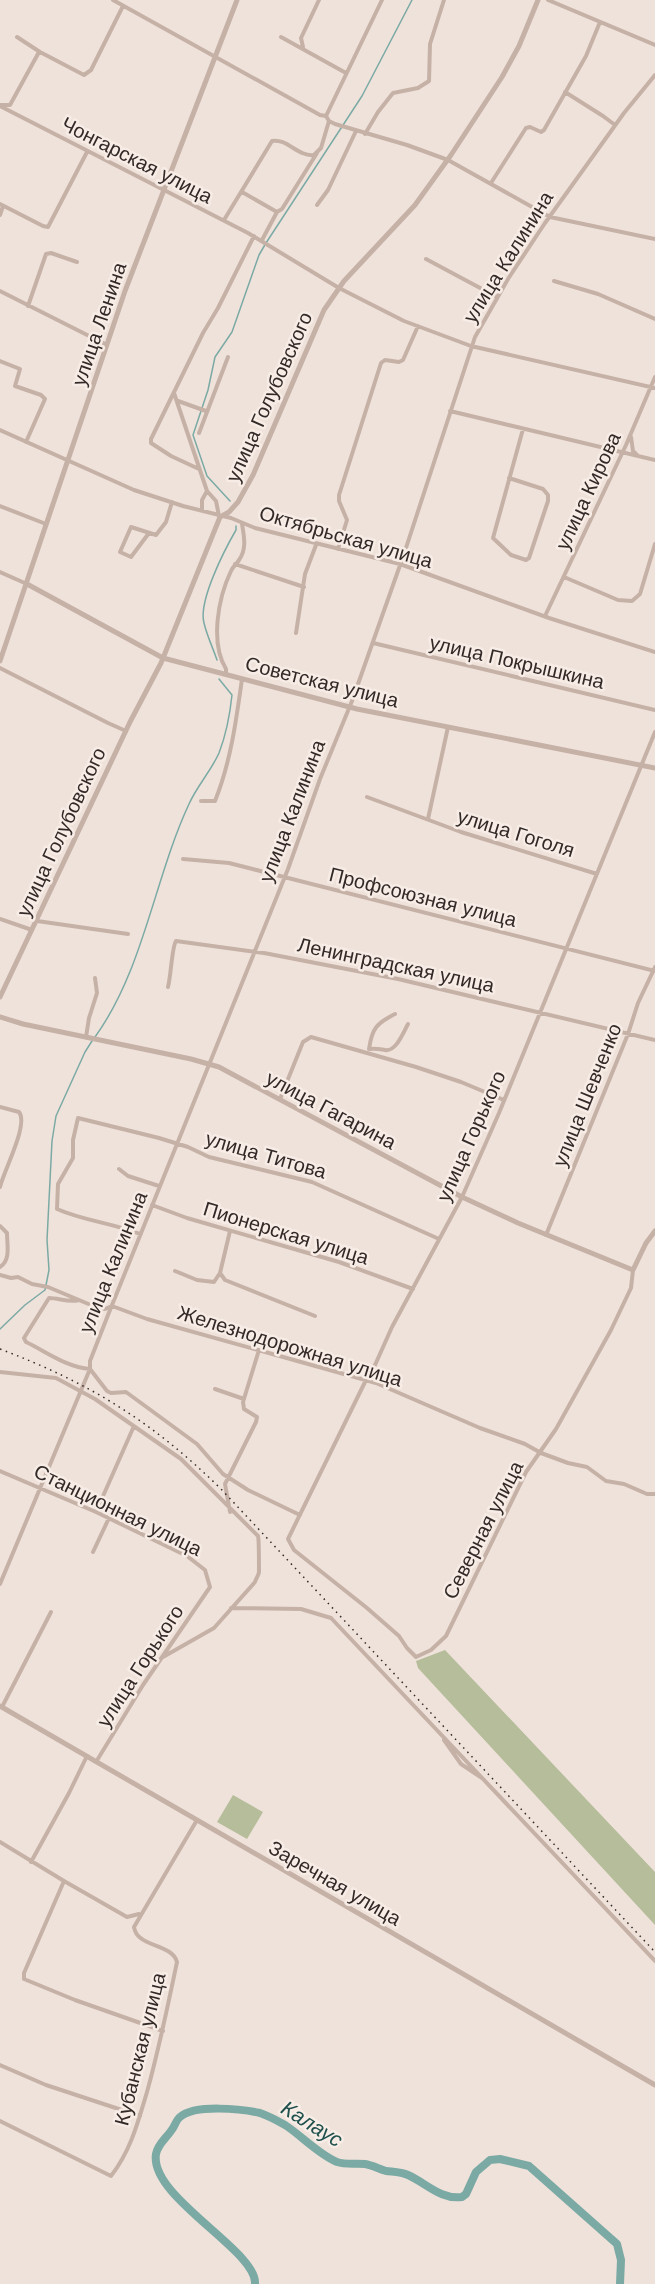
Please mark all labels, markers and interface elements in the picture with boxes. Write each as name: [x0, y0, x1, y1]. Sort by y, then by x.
street label: Чонгарская улица: [58, 112, 217, 208]
street label: улица Калинина: [459, 187, 558, 327]
street label: улица Ленина: [68, 259, 131, 389]
street label: улица Голубовского: [222, 309, 316, 485]
street label: улица Кирова: [551, 428, 625, 553]
street label: Октябрьская улица: [257, 502, 436, 573]
street label: улица Покрышкина: [428, 631, 607, 693]
street label: Советская улица: [243, 652, 402, 712]
street label: улица Калинина: [255, 736, 330, 885]
street label: улица Голубовского: [12, 744, 110, 920]
street label: улица Гоголя: [455, 805, 577, 861]
street label: Профсоюзная улица: [327, 863, 520, 931]
street label: Ленинградская улица: [296, 933, 497, 997]
street label: улица Шевченко: [548, 1020, 626, 1170]
street label: улица Гагарина: [262, 1067, 400, 1154]
street label: улица Горького: [432, 1067, 510, 1205]
street label: улица Титова: [203, 1127, 330, 1183]
street label: улица Калинина: [75, 1187, 152, 1336]
street label: Пионерская улица: [201, 1197, 372, 1269]
street label: Железнодорожная улица: [175, 1301, 406, 1391]
street label: Северная улица: [439, 1457, 528, 1603]
street label: Станционная улица: [31, 1460, 206, 1561]
street label: улица Горького: [92, 1601, 188, 1731]
street label: Заречная улица: [265, 1836, 406, 1930]
street label: Кубанская улица: [110, 1969, 170, 2128]
water label: Калаус: [277, 2096, 347, 2152]

